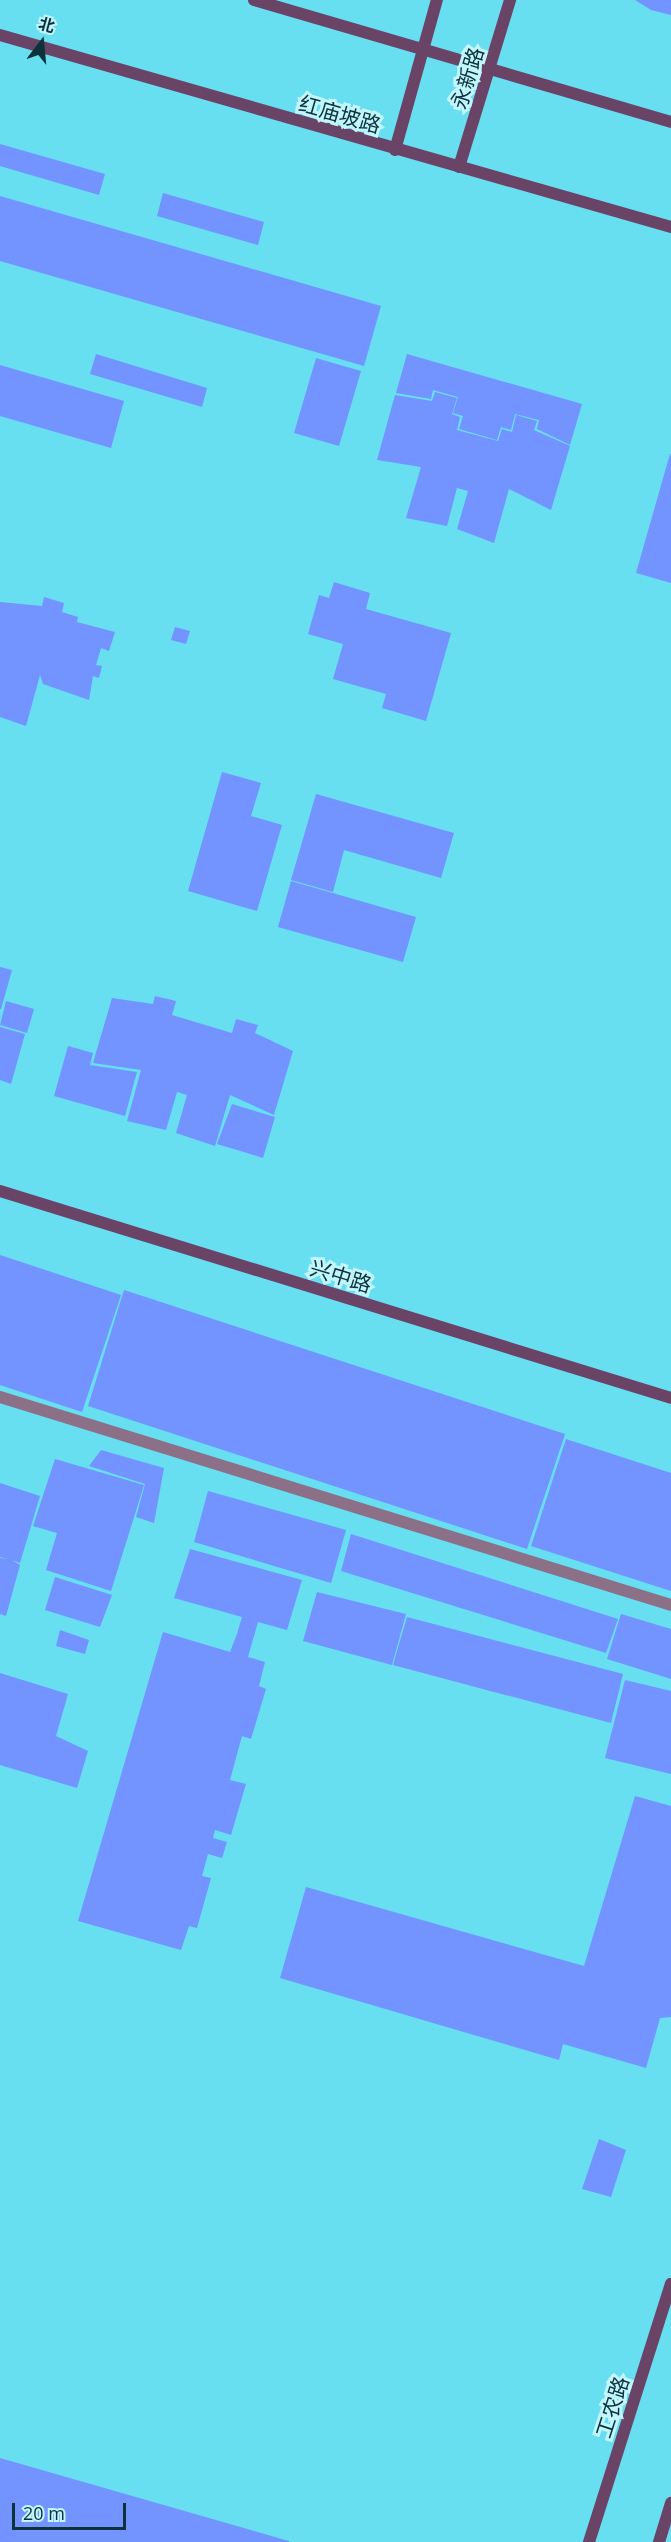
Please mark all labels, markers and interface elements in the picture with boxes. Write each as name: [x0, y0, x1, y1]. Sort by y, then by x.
north arrow: [12, 12, 72, 72]
text: 北: [36, 12, 58, 37]
street label: 永新路: [446, 44, 488, 112]
street label: 红庙坡路: [296, 90, 384, 138]
street label: 兴中路: [307, 1255, 375, 1297]
street label: 工农路: [590, 2373, 634, 2441]
scale bar: [15, 2491, 129, 2529]
text: 20 m: [23, 2501, 65, 2525]

